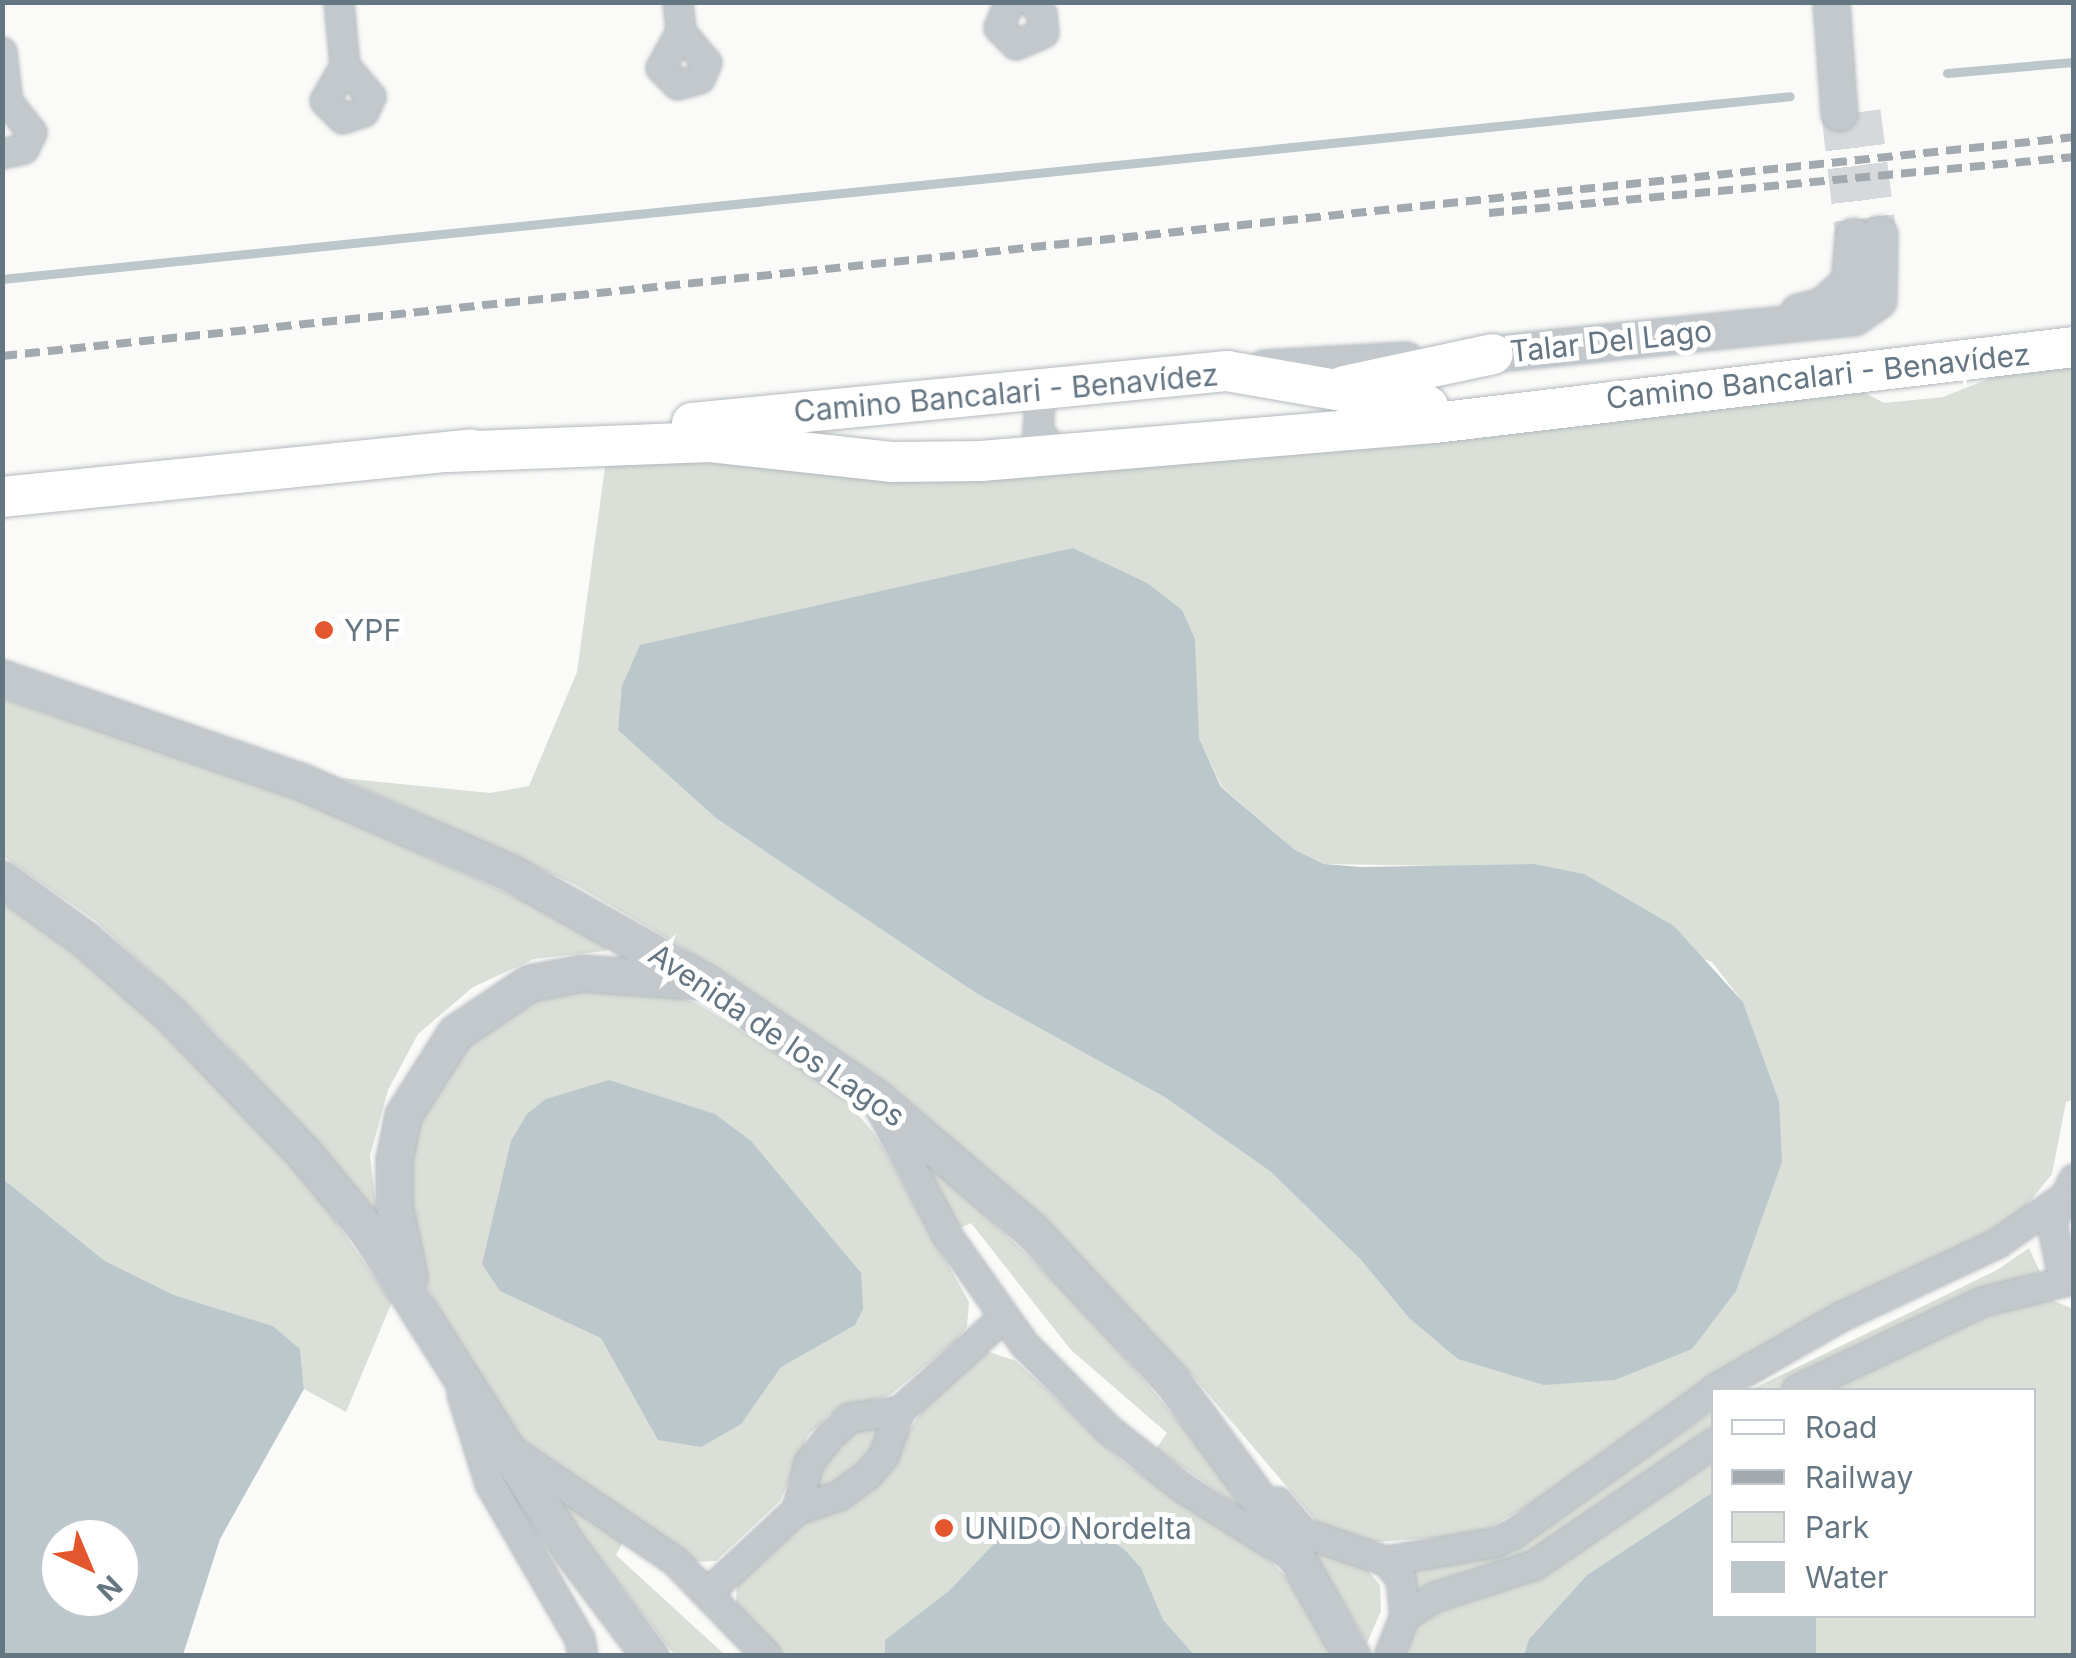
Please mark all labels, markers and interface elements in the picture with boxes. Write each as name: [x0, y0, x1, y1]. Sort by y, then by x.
street label: Talar Del Lago: [1508, 312, 1714, 370]
street label: Camino Bancalari - Benavídez: [1604, 336, 2032, 416]
street label: Camino Bancalari - Benavídez: [792, 356, 1220, 430]
place label: YPF: [344, 612, 401, 648]
marker: YPF: [313, 619, 335, 641]
street label: Avenida de los Lagos: [642, 936, 912, 1134]
legend: [1711, 1388, 2036, 1618]
text: Road: [1805, 1409, 1877, 1445]
text: Railway: [1805, 1459, 1913, 1495]
text: Park: [1805, 1509, 1869, 1545]
place label: UNIDO Nordelta: [964, 1510, 1192, 1546]
marker: UNIDO Nordelta: [933, 1517, 955, 1539]
north arrow: [40, 1518, 140, 1618]
text: Water: [1805, 1559, 1888, 1595]
text: N: [90, 1568, 129, 1608]

